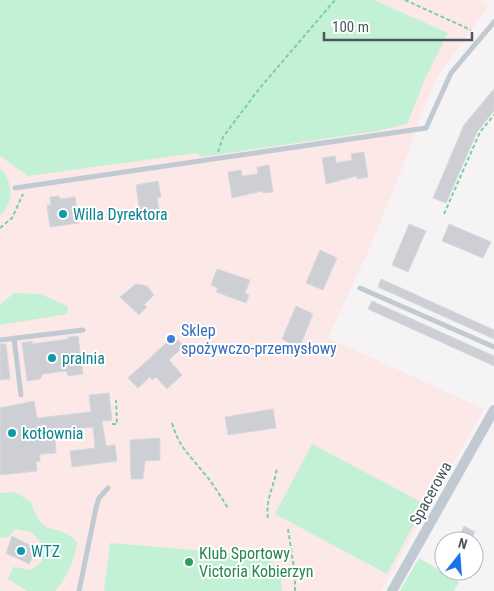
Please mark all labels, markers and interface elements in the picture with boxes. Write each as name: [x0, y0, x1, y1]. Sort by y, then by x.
scale bar: [324, 10, 472, 42]
text: 100 m: [332, 18, 369, 36]
place label: Willa Dyrektora: [73, 205, 168, 224]
marker: Willa Dyrektora: [57, 208, 69, 220]
place label: Sklep spożywczo-przemysłowy: [181, 321, 337, 358]
marker: Sklep spożywczo-przemysłowy: [165, 333, 177, 345]
place label: pralnia: [62, 349, 105, 368]
marker: pralnia: [46, 352, 58, 364]
place label: kotłownia: [22, 424, 84, 443]
marker: kotłownia: [6, 427, 18, 439]
street label: Spacerowa: [405, 458, 456, 528]
north arrow: [434, 531, 484, 581]
text: N: [456, 535, 469, 552]
place label: WTZ: [31, 542, 60, 561]
place label: Klub Sportowy Victoria Kobierzyn: [199, 544, 313, 581]
marker: WTZ: [15, 545, 27, 557]
marker: Klub Sportowy Victoria Kobierzyn: [183, 556, 195, 568]

